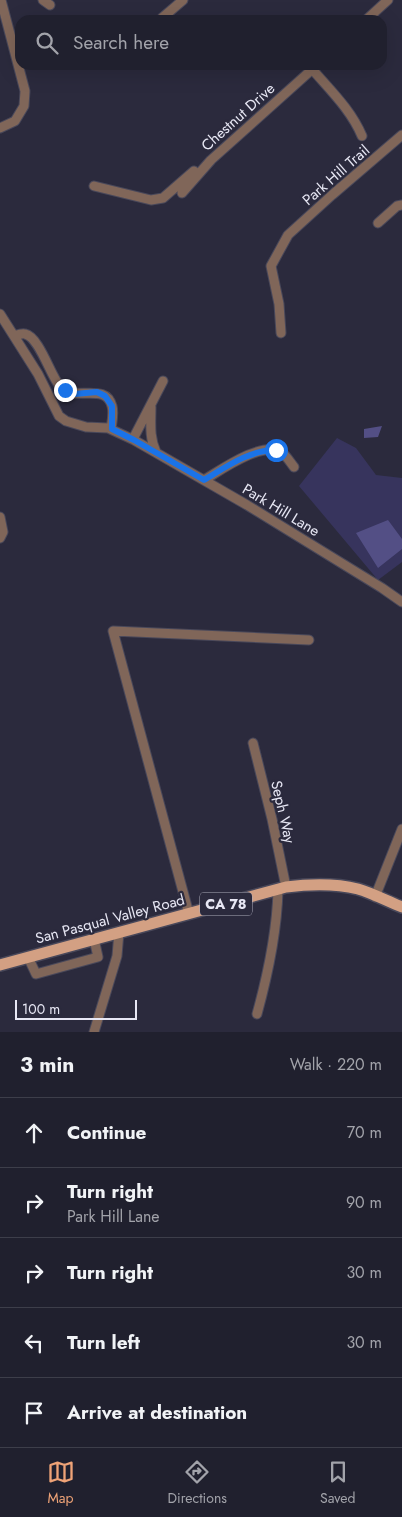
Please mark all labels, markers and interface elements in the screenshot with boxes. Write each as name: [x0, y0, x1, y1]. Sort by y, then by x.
search box: [15, 15, 387, 70]
icon: search: [33, 29, 61, 57]
text: Search here: [73, 29, 169, 56]
street label: Chestnut Drive: [196, 78, 280, 156]
street label: Park Hill Trail: [298, 140, 374, 210]
route end: [54, 379, 77, 402]
route start: [265, 439, 288, 462]
street label: Park Hill Lane: [238, 478, 324, 542]
street label: Seph Way: [265, 778, 301, 846]
street label: San Pasqual Valley Road: [33, 888, 187, 950]
road number: CA 78: [200, 892, 252, 916]
scale bar: [15, 997, 138, 1020]
text: 100 m: [22, 999, 60, 1019]
text: 3 min: [20, 1050, 74, 1080]
text: Walk · 220 m: [290, 1053, 382, 1076]
icon: ahead: [20, 1119, 48, 1147]
text: Continue: [67, 1119, 146, 1146]
text: 70 m: [347, 1121, 382, 1144]
text: Turn right: [67, 1178, 153, 1205]
icon: right: [20, 1189, 48, 1217]
text: 90 m: [346, 1191, 382, 1214]
text: Park Hill Lane: [67, 1205, 160, 1228]
icon: right: [20, 1259, 48, 1287]
text: Turn right: [67, 1259, 153, 1286]
text: 30 m: [346, 1261, 382, 1284]
icon: left: [20, 1329, 48, 1357]
text: Turn left: [67, 1329, 140, 1356]
text: 30 m: [346, 1331, 382, 1354]
icon: arrive: [20, 1399, 48, 1427]
text: Arrive at destination: [67, 1399, 247, 1426]
tab: Map: [47, 1458, 75, 1508]
tab: Directions: [168, 1458, 227, 1508]
tab: Saved: [320, 1458, 355, 1508]

